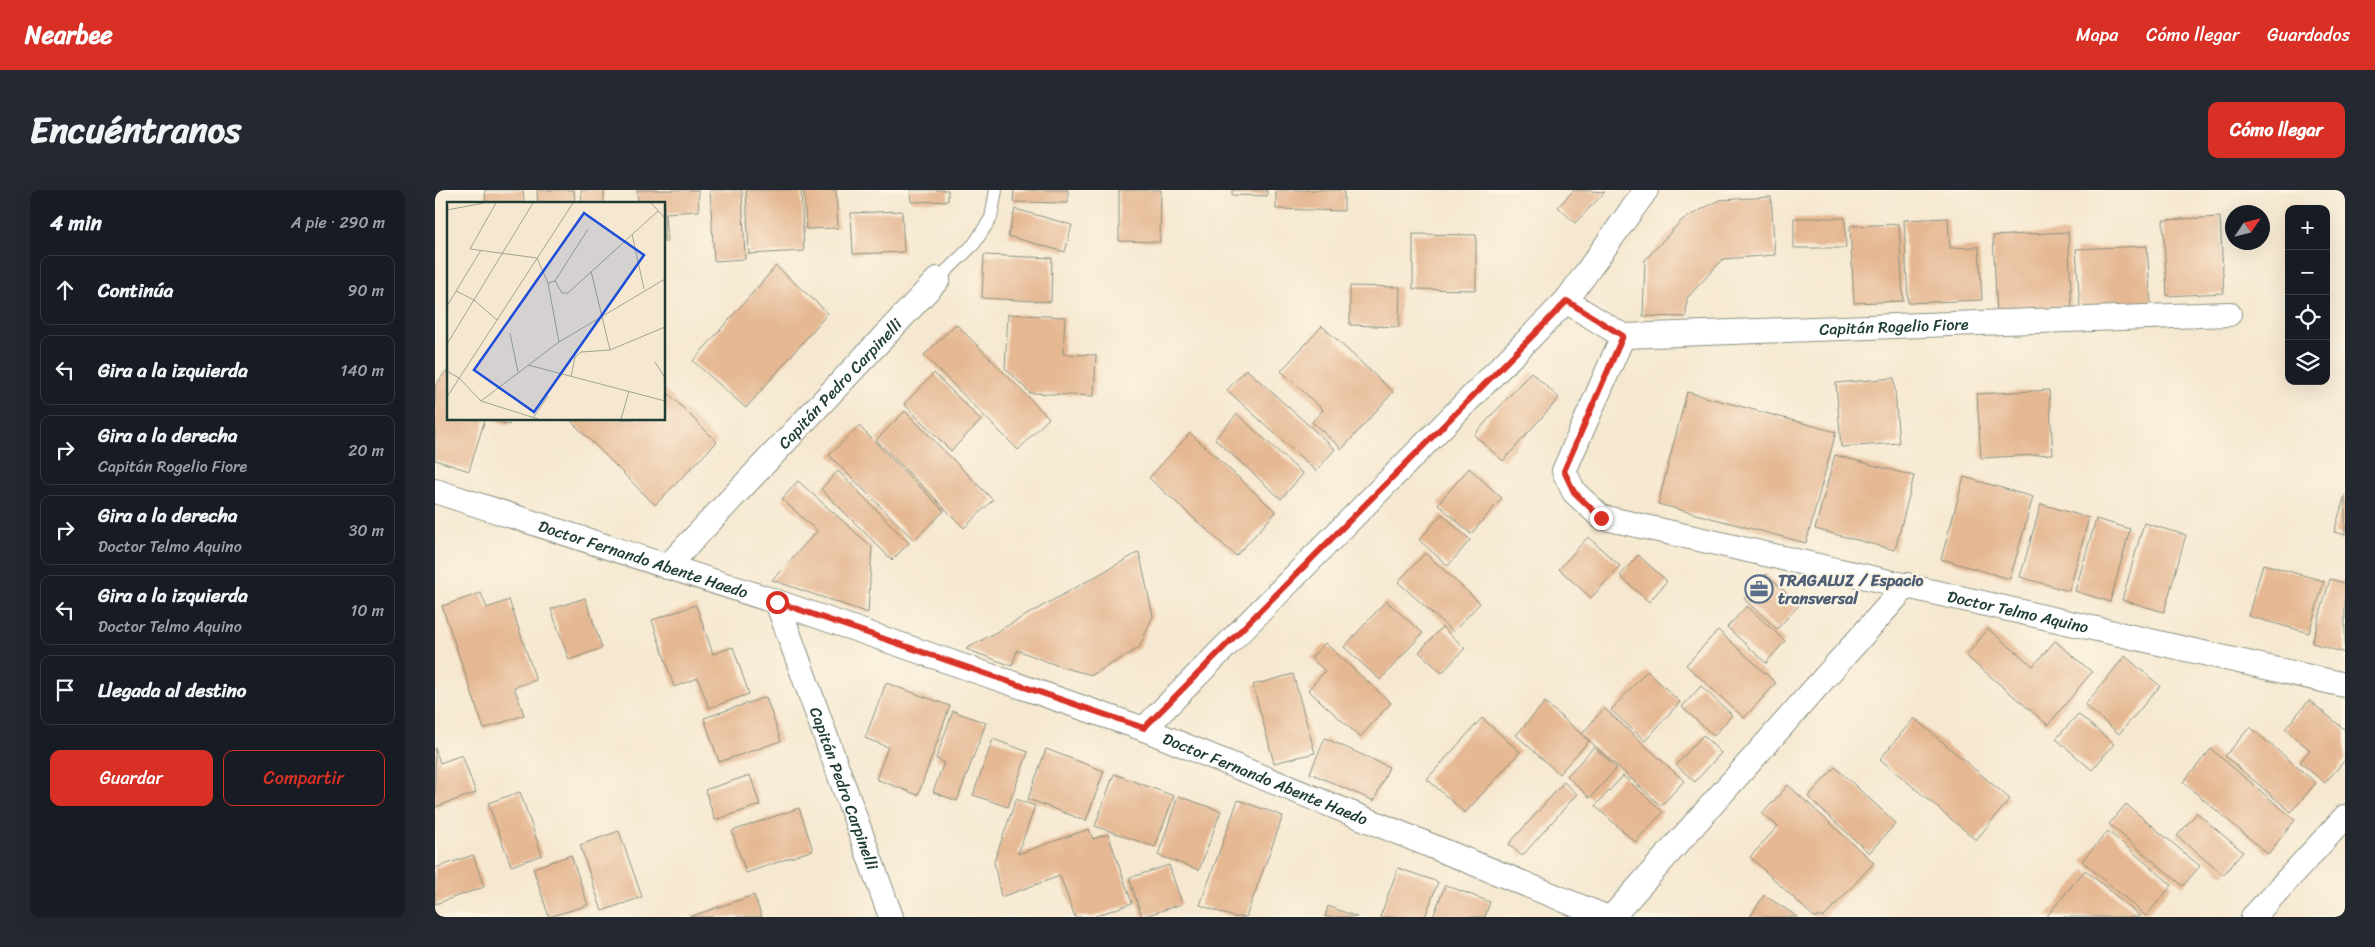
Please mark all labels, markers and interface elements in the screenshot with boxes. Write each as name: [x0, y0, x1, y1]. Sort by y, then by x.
text: Nearbee: [25, 14, 113, 56]
text: Mapa: [2076, 19, 2118, 51]
text: Cómo llegar: [2146, 19, 2239, 51]
text: Guardados: [2267, 19, 2350, 51]
text: Encuéntranos: [30, 99, 241, 161]
button: Cómo llegar: [2208, 102, 2345, 158]
inset map: [447, 202, 665, 420]
text: 4 min: [50, 204, 102, 242]
north arrow: [2225, 205, 2270, 250]
map controls: [2285, 205, 2330, 385]
button: +: [2285, 205, 2330, 250]
text: A pie · 290 m: [291, 208, 385, 237]
button: −: [2285, 250, 2330, 295]
text: Continúa: [98, 274, 173, 307]
icon: ahead: [51, 276, 79, 304]
text: 90 m: [348, 276, 384, 305]
button: locate: [2285, 295, 2330, 340]
street label: Capitán Rogelio Fiore: [1819, 309, 1969, 343]
street label: Capitán Pedro Carpinelli: [770, 311, 909, 456]
button: layers: [2285, 340, 2330, 385]
text: Gira a la izquierda: [98, 354, 248, 387]
icon: left: [51, 356, 79, 384]
text: 140 m: [341, 356, 384, 385]
text: Gira a la derecha: [98, 419, 237, 452]
icon: right: [51, 436, 79, 464]
text: 20 m: [348, 436, 384, 465]
text: Capitán Rogelio Fiore: [98, 452, 247, 481]
text: Gira a la derecha: [98, 499, 237, 532]
route end: [1590, 507, 1613, 530]
street label: Doctor Fernando Abente Haedo: [535, 511, 752, 606]
icon: right: [51, 516, 79, 544]
text: 30 m: [349, 516, 384, 545]
text: Doctor Telmo Aquino: [98, 532, 242, 561]
place label: TRAGALUZ / Espacio transversal: [1778, 566, 1924, 613]
office icon: TRAGALUZ / Espacio transversal: [1744, 574, 1774, 604]
text: Gira a la izquierda: [98, 579, 248, 612]
street label: Doctor Telmo Aquino: [1945, 581, 2092, 641]
route start: [766, 591, 789, 614]
icon: left: [51, 596, 79, 624]
text: 10 m: [351, 596, 384, 625]
text: Doctor Telmo Aquino: [98, 612, 242, 641]
text: Llegada al destino: [98, 674, 247, 707]
icon: arrive: [51, 676, 79, 704]
street label: Capitán Pedro Carpinelli: [802, 703, 887, 874]
street label: Doctor Fernando Abente Haedo: [1158, 724, 1372, 833]
button: Guardar: [50, 750, 213, 806]
button: Compartir: [223, 750, 385, 806]

